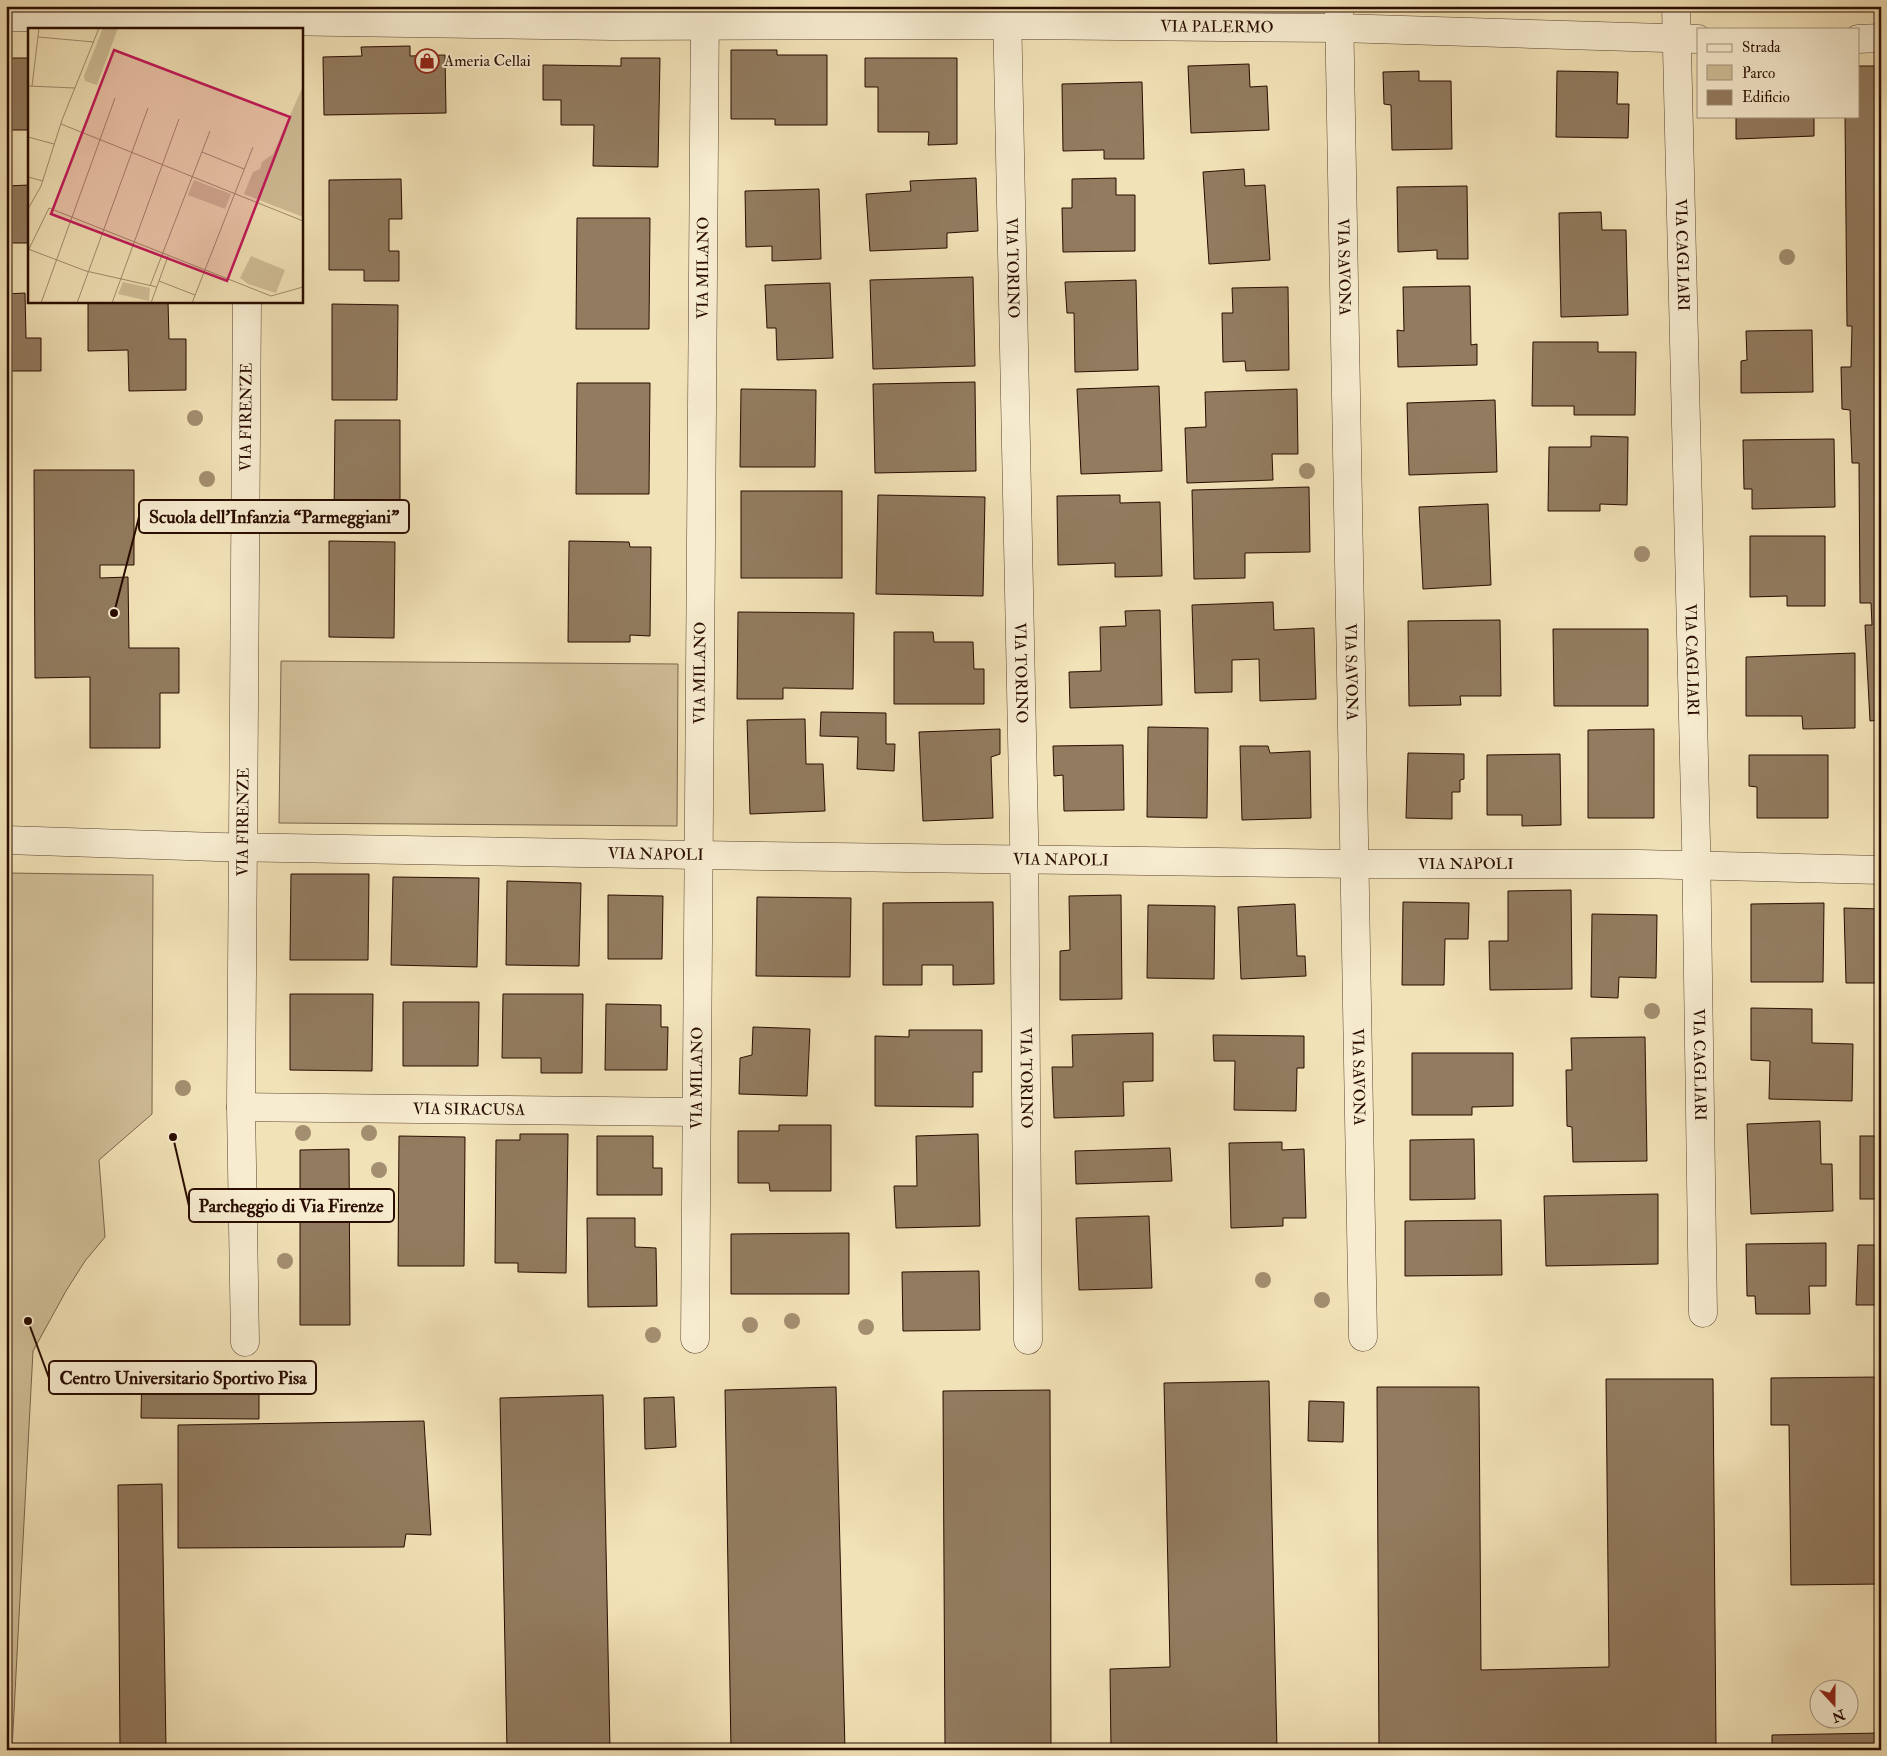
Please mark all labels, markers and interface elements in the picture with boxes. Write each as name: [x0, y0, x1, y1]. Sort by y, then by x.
street label: VIA PALERMO: [1160, 16, 1274, 37]
inset map: [28, 28, 302, 302]
legend: [1697, 28, 1860, 118]
text: Strada: [1742, 38, 1781, 57]
shop icon: Ameria Cellai: [414, 48, 440, 74]
place label: Ameria Cellai: [443, 51, 531, 71]
text: Parco: [1742, 64, 1775, 83]
text: Edificio: [1742, 88, 1790, 107]
street label: VIA CAGLIARI: [1671, 198, 1693, 311]
street label: VIA MILANO: [693, 217, 713, 319]
street label: VIA TORINO: [1001, 217, 1023, 319]
street label: VIA SAVONA: [1333, 218, 1355, 316]
street label: VIA FIRENZE: [236, 363, 257, 471]
callout: Scuola dell’Infanzia “Parmeggiani”: [139, 500, 409, 533]
text: Scuola dell’Infanzia “Parmeggiani”: [149, 506, 399, 529]
street label: VIA CAGLIARI: [1680, 603, 1703, 716]
street label: VIA MILANO: [690, 622, 710, 724]
street label: VIA TORINO: [1010, 622, 1032, 724]
street label: VIA SAVONA: [1340, 623, 1362, 721]
street label: VIA FIRENZE: [233, 768, 254, 876]
street label: VIA NAPOLI: [608, 844, 704, 865]
street label: VIA NAPOLI: [1013, 849, 1109, 871]
street label: VIA NAPOLI: [1418, 854, 1514, 874]
street label: VIA CAGLIARI: [1688, 1008, 1710, 1121]
street label: VIA MILANO: [687, 1027, 707, 1129]
street label: VIA TORINO: [1016, 1027, 1036, 1128]
street label: VIA SAVONA: [1347, 1028, 1369, 1126]
street label: VIA SIRACUSA: [413, 1099, 525, 1120]
callout: Parcheggio di Via Firenze: [189, 1189, 394, 1222]
text: Parcheggio di Via Firenze: [199, 1195, 384, 1218]
callout: Centro Universitario Sportivo Pisa: [49, 1361, 316, 1394]
text: Centro Universitario Sportivo Pisa: [59, 1367, 307, 1390]
north arrow: [1810, 1678, 1860, 1728]
text: N: [1829, 1705, 1848, 1726]

